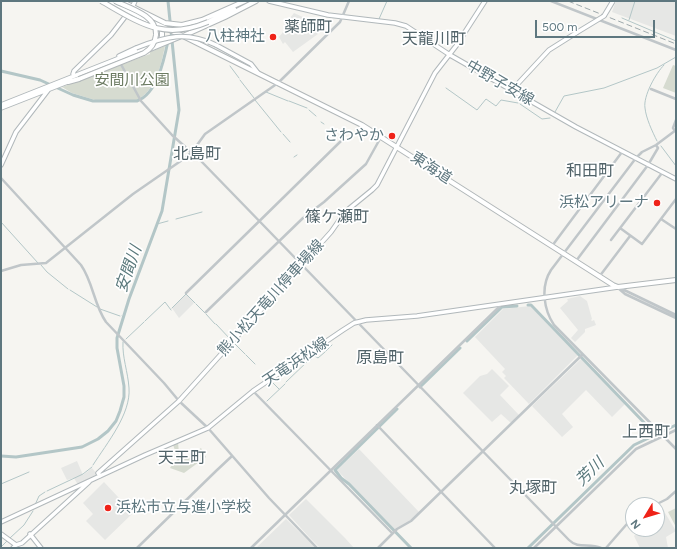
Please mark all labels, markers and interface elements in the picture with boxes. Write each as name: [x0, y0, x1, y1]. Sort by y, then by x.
scale bar: [537, 12, 657, 38]
district label: 薬師町: [284, 17, 332, 37]
text: 500 m: [542, 20, 577, 34]
place label: 八柱神社: [205, 28, 265, 46]
district label: 天龍川町: [402, 29, 466, 49]
marker: 八柱神社: [268, 32, 278, 42]
street label: 中野子安線: [463, 56, 537, 110]
park label: 安間川公園: [95, 72, 169, 90]
place label: さわやか: [324, 127, 384, 145]
marker: さわやか: [387, 131, 397, 141]
district label: 北島町: [173, 144, 221, 164]
street label: 東海道: [407, 148, 455, 188]
district label: 和田町: [566, 161, 614, 181]
place label: 浜松アリーナ: [559, 194, 649, 212]
marker: 浜松アリーナ: [652, 198, 662, 208]
district label: 篠ケ瀬町: [305, 207, 369, 227]
street label: 熊小松天竜川停車場線: [214, 236, 328, 360]
water label: 安間川: [112, 243, 146, 295]
street label: 天竜浜松線: [260, 334, 332, 390]
district label: 原島町: [356, 348, 404, 368]
district label: 上西町: [622, 422, 670, 442]
district label: 天王町: [158, 448, 206, 468]
water label: 芳川: [572, 454, 608, 490]
district label: 丸塚町: [509, 478, 557, 498]
north arrow: [625, 497, 665, 537]
place label: 浜松市立与進小学校: [116, 499, 251, 517]
marker: 浜松市立与進小学校: [103, 503, 113, 513]
text: N: [628, 517, 644, 531]

